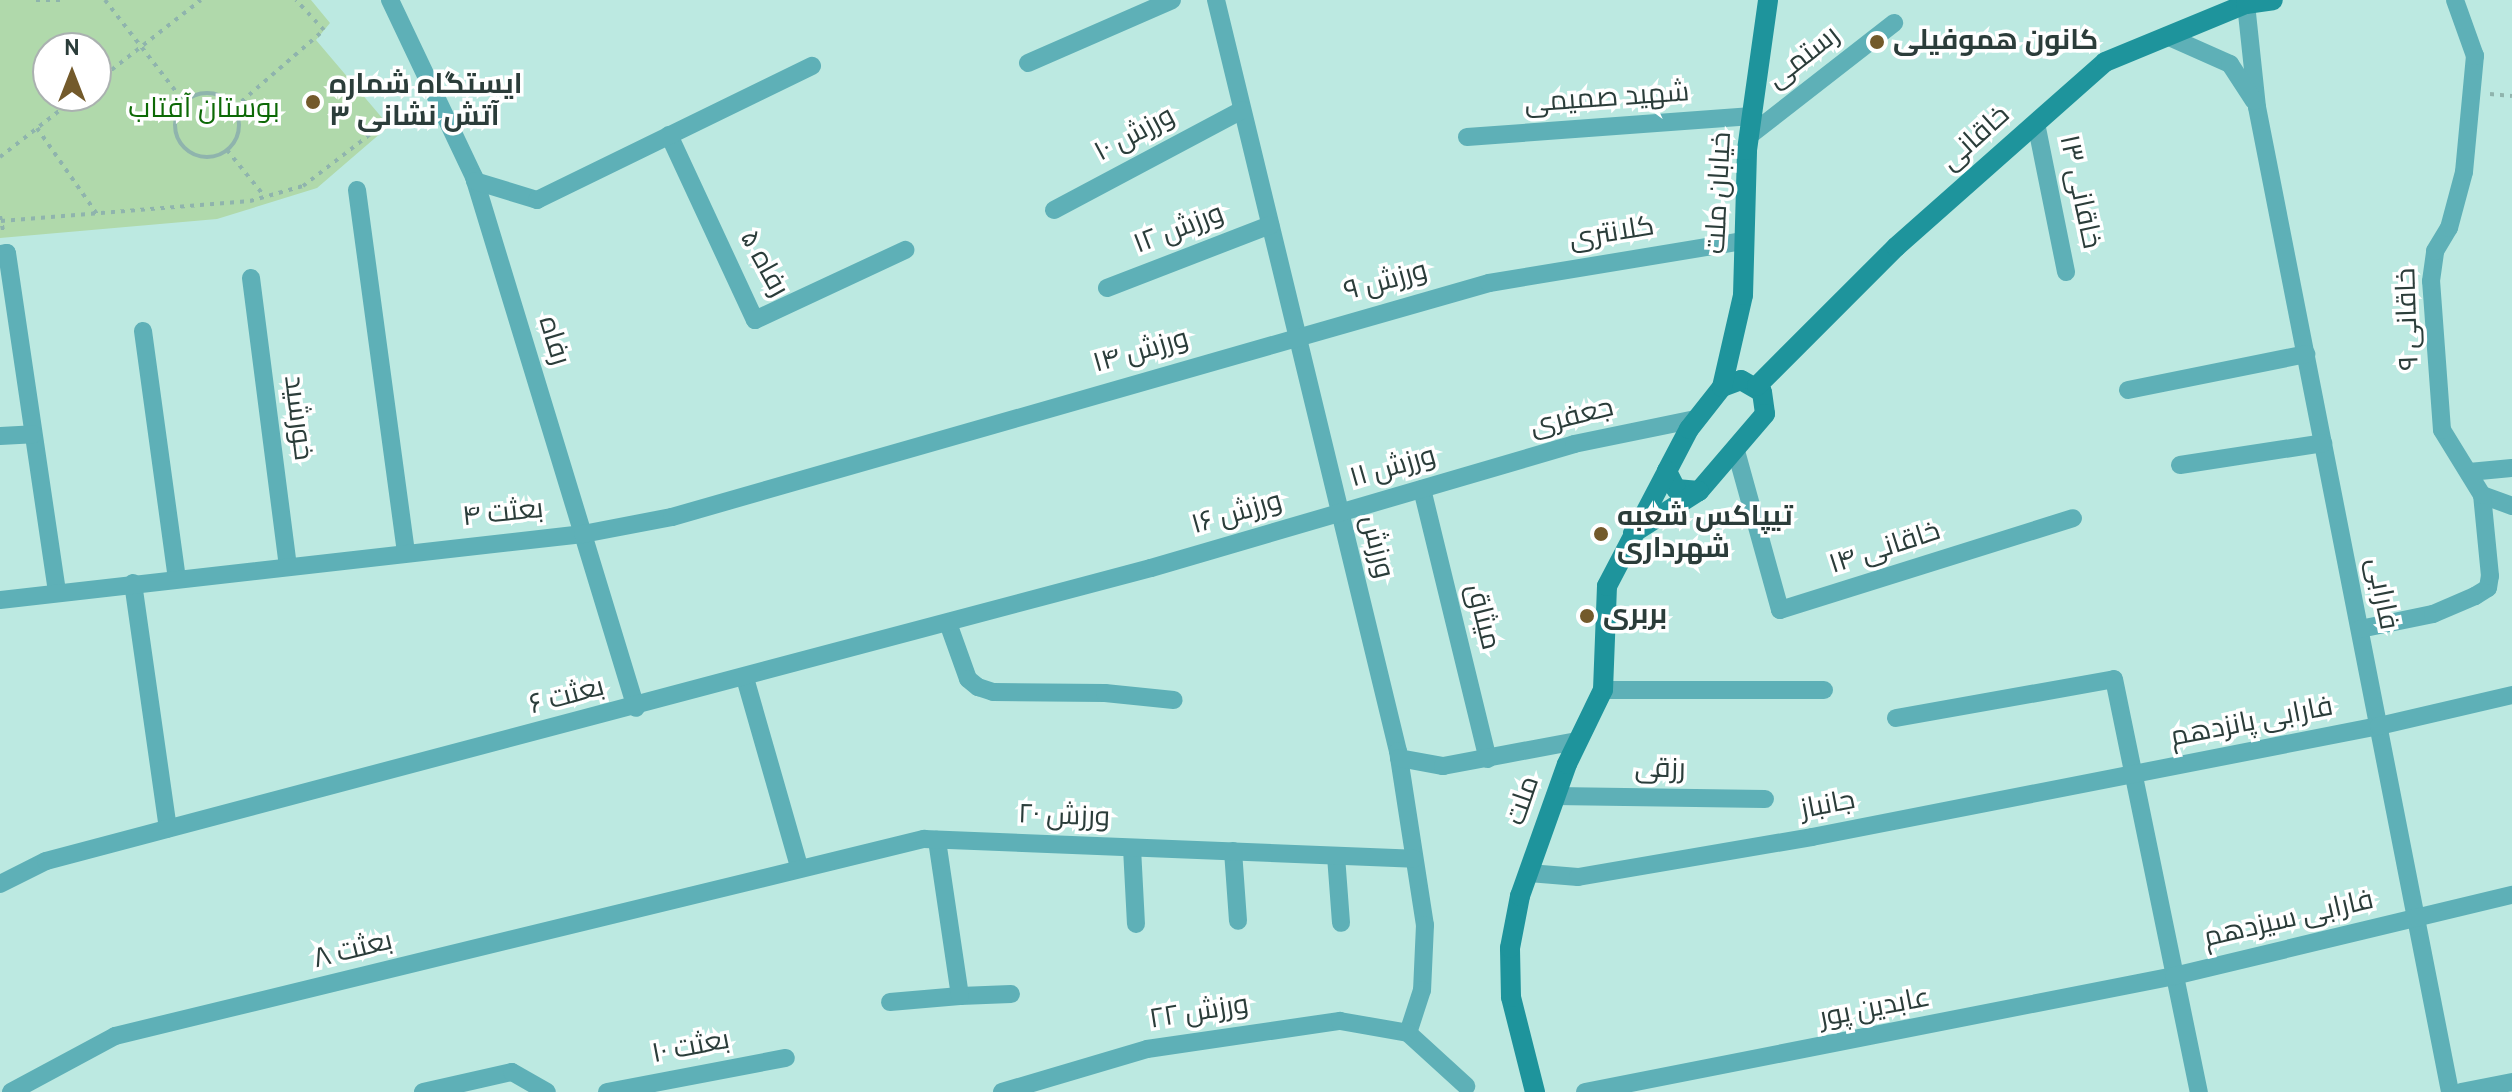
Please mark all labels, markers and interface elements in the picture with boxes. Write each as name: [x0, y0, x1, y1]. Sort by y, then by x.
street label: رستمی: [1761, 19, 1847, 97]
place label: کانون هموفیلی: [1893, 25, 2098, 59]
north arrow: [32, 32, 112, 112]
marker: کانون هموفیلی: [1868, 33, 1886, 51]
text: N: [64, 36, 80, 63]
place label: ایستگاه شماره ۳ آتش نشانی: [329, 69, 522, 135]
street label: شهید صمیمی: [1523, 76, 1691, 122]
park label: بوستان آفتاب: [128, 93, 280, 127]
marker: ایستگاه شماره ۳ آتش نشانی: [304, 93, 322, 111]
street label: خاقانی: [1935, 99, 2017, 179]
street label: ورزش ۱۰: [1089, 100, 1181, 170]
street label: خیابان ملت: [1700, 131, 1740, 255]
street label: خاقانی ۱۳: [2051, 132, 2107, 252]
street label: ورزش ۱۲: [1129, 197, 1229, 263]
street label: کلانتری: [1567, 211, 1657, 257]
street label: رفاه ۵: [731, 225, 795, 303]
street label: ورزش ۹: [1341, 255, 1431, 309]
street label: خاقانی ٩: [2390, 267, 2428, 371]
street label: رفاه: [530, 313, 576, 369]
street label: ورزش ۱۴: [1089, 322, 1193, 382]
street label: خورشید: [275, 374, 319, 462]
street label: جعفری: [1527, 391, 1617, 445]
street label: ورزش ۱۱: [1346, 440, 1440, 496]
street label: ورزش ۱۶: [1188, 485, 1286, 543]
street label: بعثت ۴: [461, 493, 545, 535]
place label: تیپاکس شعبه شهرداری: [1617, 501, 1793, 567]
street label: ورزش: [1352, 512, 1400, 582]
street label: خاقانی ۱۴: [1825, 515, 1945, 583]
marker: تیپاکس شعبه شهرداری: [1592, 525, 1610, 543]
street label: فارابی: [2358, 555, 2404, 633]
street label: میثاق: [1458, 580, 1506, 654]
place label: بربری: [1603, 599, 1667, 633]
marker: بربری: [1578, 607, 1596, 625]
street label: بعثت ۶: [526, 671, 608, 723]
street label: فارابی پانزدهم: [2168, 691, 2336, 755]
street label: رزقی: [1634, 753, 1686, 787]
street label: ملت: [1500, 772, 1548, 830]
street label: جانباز: [1798, 784, 1858, 828]
street label: ورزش ۲۰: [1017, 799, 1111, 835]
street label: فارابی سیزدهم: [2201, 884, 2377, 956]
street label: بعثت ٨: [310, 925, 396, 977]
street label: عابدین پور: [1817, 982, 1933, 1036]
street label: ورزش ۲۲: [1147, 989, 1251, 1037]
street label: بعثت ۱۰: [649, 1024, 733, 1072]

